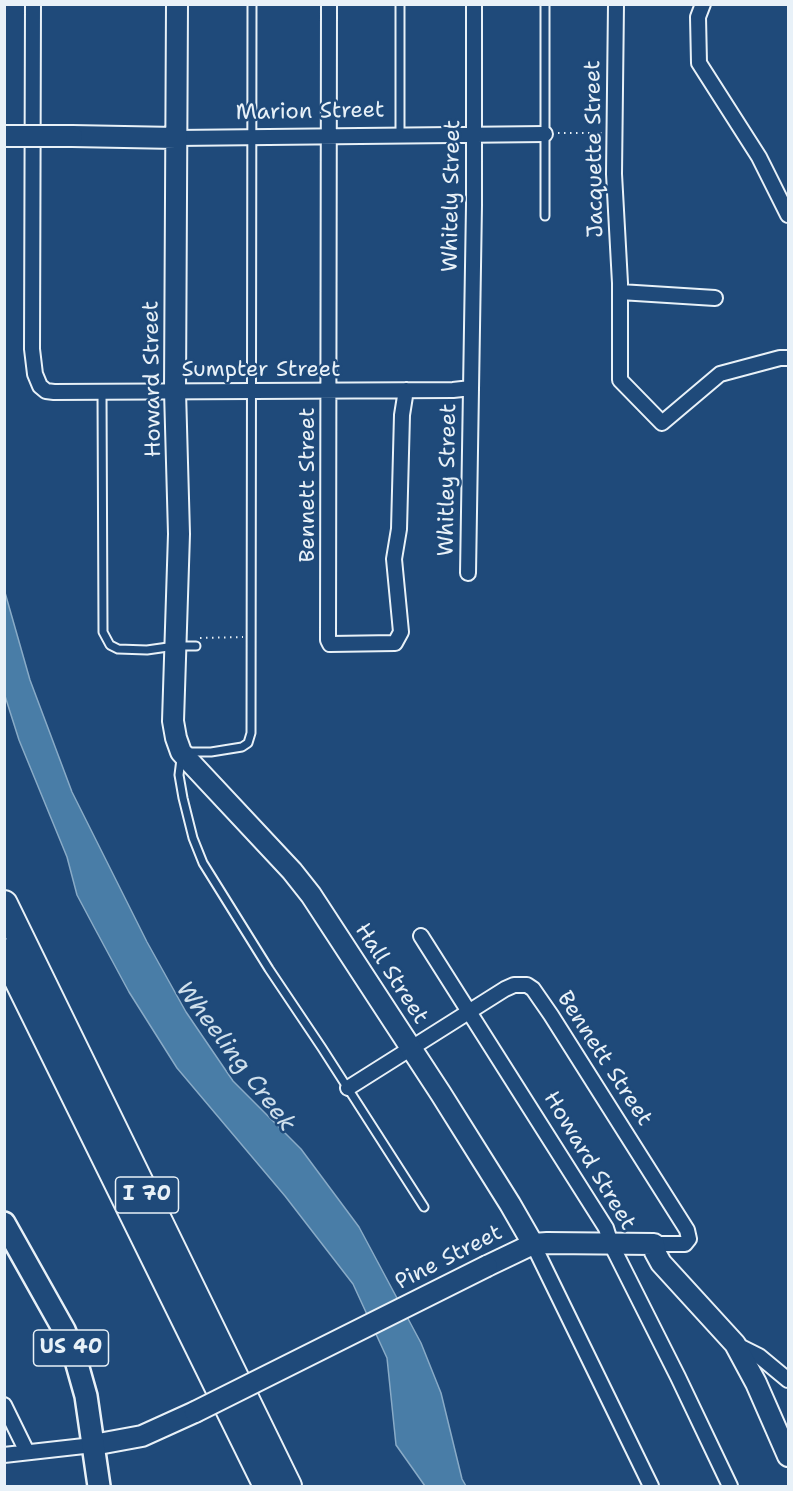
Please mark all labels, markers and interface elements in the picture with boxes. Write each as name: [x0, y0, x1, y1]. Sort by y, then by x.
street label: Jacquette Street: [580, 60, 610, 238]
street label: Marion Street: [235, 98, 385, 126]
street label: Whitely Street: [437, 120, 467, 272]
street label: Howard Street: [138, 300, 168, 458]
street label: Sumpter Street: [181, 357, 341, 383]
street label: Whitley Street: [433, 403, 463, 557]
street label: Bennett Street: [295, 407, 321, 563]
street label: Hall Street: [349, 919, 433, 1029]
water label: Wheeling Creek: [169, 976, 301, 1138]
street label: Bennett Street: [551, 987, 657, 1131]
street label: Howard Street: [537, 1087, 641, 1235]
road number: I 70: [116, 1177, 178, 1213]
street label: Pine Street: [391, 1220, 507, 1296]
road number: US 40: [34, 1330, 109, 1366]

